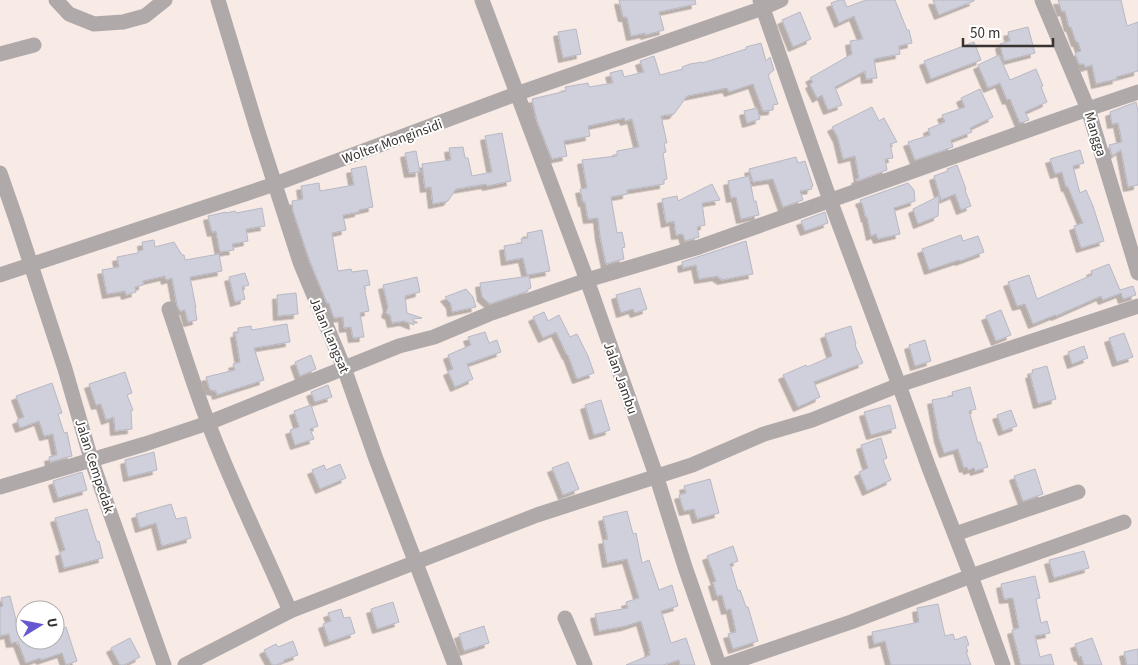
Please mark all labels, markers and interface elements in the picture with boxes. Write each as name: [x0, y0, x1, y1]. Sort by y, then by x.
scale bar: [963, 15, 1053, 47]
text: 50 m: [970, 23, 1000, 44]
street label: Mangga: [1079, 109, 1111, 159]
street label: Wolter Monginsidi: [339, 115, 445, 169]
street label: Jalan Langsat: [304, 294, 354, 377]
street label: Jalan Jambu: [598, 339, 642, 417]
street label: Jalan Cempedak: [69, 417, 119, 516]
north arrow: [15, 600, 65, 650]
text: U: [41, 617, 62, 629]

